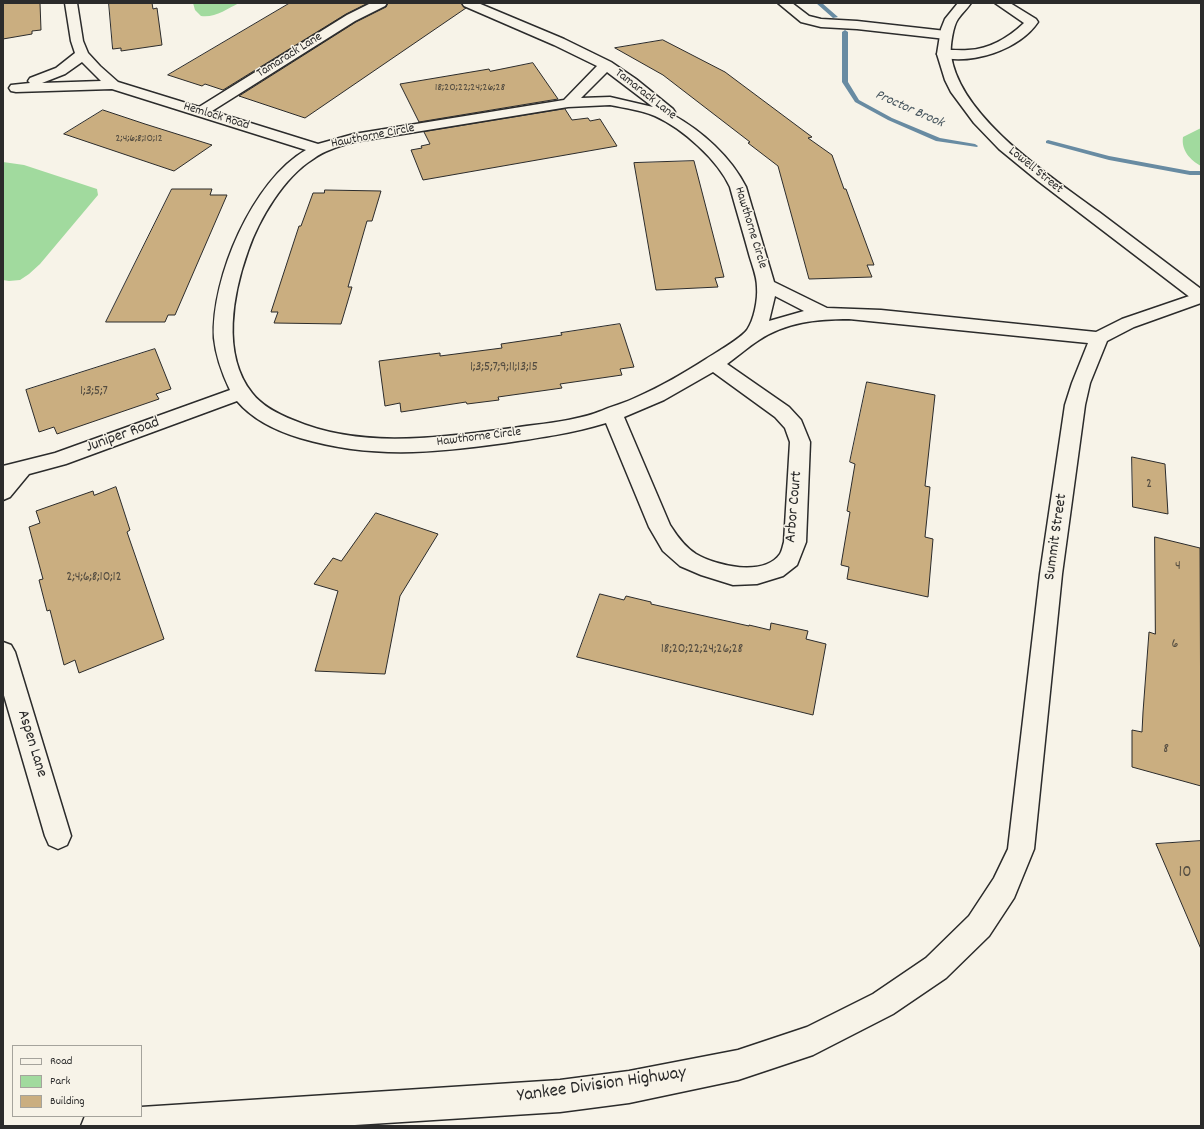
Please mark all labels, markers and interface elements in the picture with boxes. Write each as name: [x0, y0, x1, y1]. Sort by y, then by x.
street label: Tamarack Lane: [255, 30, 325, 82]
street label: Tamarack Lane: [611, 66, 679, 124]
house number: 18;20;22;24;26;28: [435, 81, 505, 95]
water label: Proctor Brook: [872, 87, 946, 133]
street label: Hemlock Road: [181, 100, 251, 134]
street label: Hawthorne Circle: [330, 121, 416, 153]
house number: 2;4;6;8;10;12: [115, 132, 163, 146]
street label: Lowell Street: [1004, 144, 1066, 198]
street label: Hawthorne Circle: [730, 185, 770, 271]
house number: 1;3;5;7;9;11;13;15: [470, 360, 538, 376]
house number: 1;3;5;7: [80, 384, 108, 400]
street label: Juniper Road: [84, 414, 162, 458]
street label: Hawthorne Circle: [436, 425, 522, 451]
street label: Arbor Court: [782, 470, 808, 544]
house number: 2: [1146, 477, 1152, 493]
street label: Summit Street: [1041, 492, 1073, 582]
house number: 4: [1175, 559, 1181, 575]
house number: 2;4;6;8;10;12: [66, 570, 122, 586]
house number: 6: [1172, 637, 1178, 653]
house number: 18;20;22;24;26;28: [661, 642, 743, 658]
street label: Aspen Lane: [12, 708, 50, 780]
house number: 8: [1163, 742, 1169, 758]
house number: 10: [1179, 864, 1191, 884]
legend: [12, 1045, 142, 1117]
text: Road: [50, 1053, 72, 1070]
street label: Yankee Division Highway: [516, 1063, 688, 1109]
text: Park: [50, 1073, 70, 1090]
text: Building: [50, 1093, 85, 1110]

